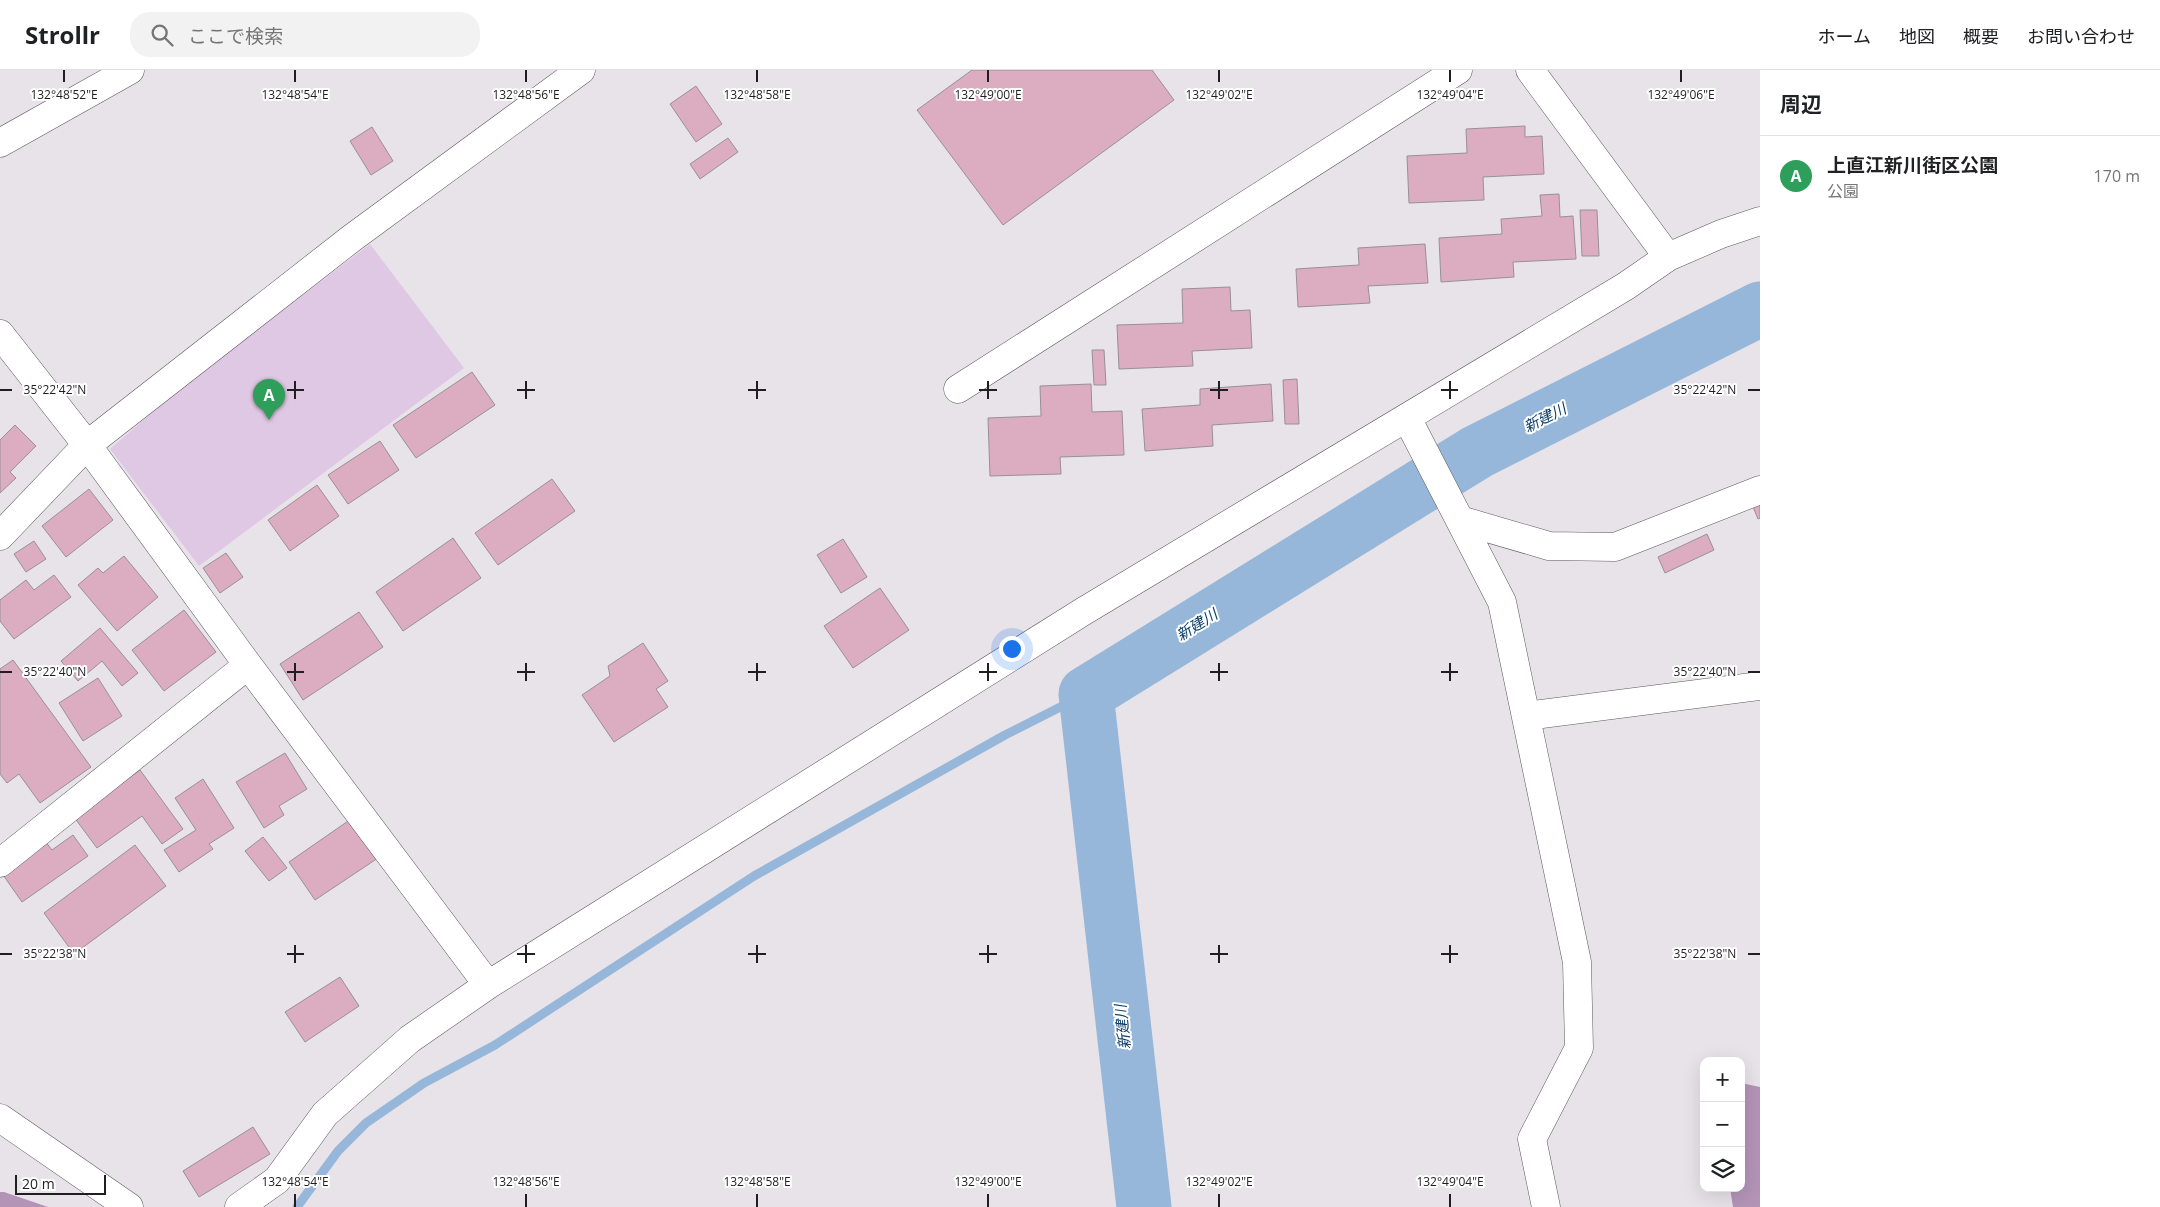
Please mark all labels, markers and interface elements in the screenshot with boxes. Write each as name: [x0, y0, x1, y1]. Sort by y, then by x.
search box: [130, 12, 480, 57]
text: Strollr: [25, 18, 100, 51]
icon: search: [148, 21, 176, 49]
text: ここで検索: [188, 23, 283, 49]
text: ホーム: [1818, 24, 1871, 48]
text: 地図: [1899, 24, 1935, 48]
text: 概要: [1963, 24, 1999, 48]
text: お問い合わせ: [2027, 24, 2135, 48]
text: 132°48'52"E: [30, 86, 98, 103]
text: 132°48'54"E: [261, 86, 329, 103]
text: 132°48'56"E: [492, 86, 560, 103]
text: 132°48'58"E: [723, 86, 791, 103]
text: 132°49'00"E: [954, 86, 1022, 103]
text: 132°49'02"E: [1185, 86, 1253, 103]
text: 132°49'04"E: [1416, 86, 1484, 103]
text: 132°49'06"E: [1647, 86, 1715, 103]
text: 周辺: [1780, 90, 1822, 118]
text: 上直江新川街区公園: [1827, 152, 1998, 178]
text: A: [1790, 165, 1802, 187]
text: 170 m: [2094, 165, 2140, 187]
text: 公園: [1827, 180, 1859, 202]
pin: A: [253, 379, 285, 420]
text: 35°22'42"N: [24, 381, 86, 398]
text: 35°22'42"N: [1674, 381, 1736, 398]
water label: 新建川: [1520, 397, 1571, 436]
water label: 新建川: [1172, 603, 1223, 645]
your location: [999, 636, 1025, 662]
text: 35°22'40"N: [24, 663, 86, 680]
text: 35°22'40"N: [1674, 663, 1736, 680]
text: 35°22'38"N: [24, 945, 86, 962]
text: 35°22'38"N: [1674, 945, 1736, 962]
water label: 新建川: [1110, 1002, 1134, 1051]
map controls: [1700, 1057, 1745, 1192]
button: +: [1700, 1057, 1745, 1102]
button: −: [1700, 1102, 1745, 1147]
button: layers: [1700, 1147, 1745, 1192]
scale bar: [15, 1172, 106, 1195]
text: 132°48'54"E: [261, 1173, 329, 1190]
text: 132°48'56"E: [492, 1173, 560, 1190]
text: 132°48'58"E: [723, 1173, 791, 1190]
text: 132°49'00"E: [954, 1173, 1022, 1190]
text: 132°49'02"E: [1185, 1173, 1253, 1190]
text: 132°49'04"E: [1416, 1173, 1484, 1190]
text: 20 m: [22, 1174, 55, 1193]

